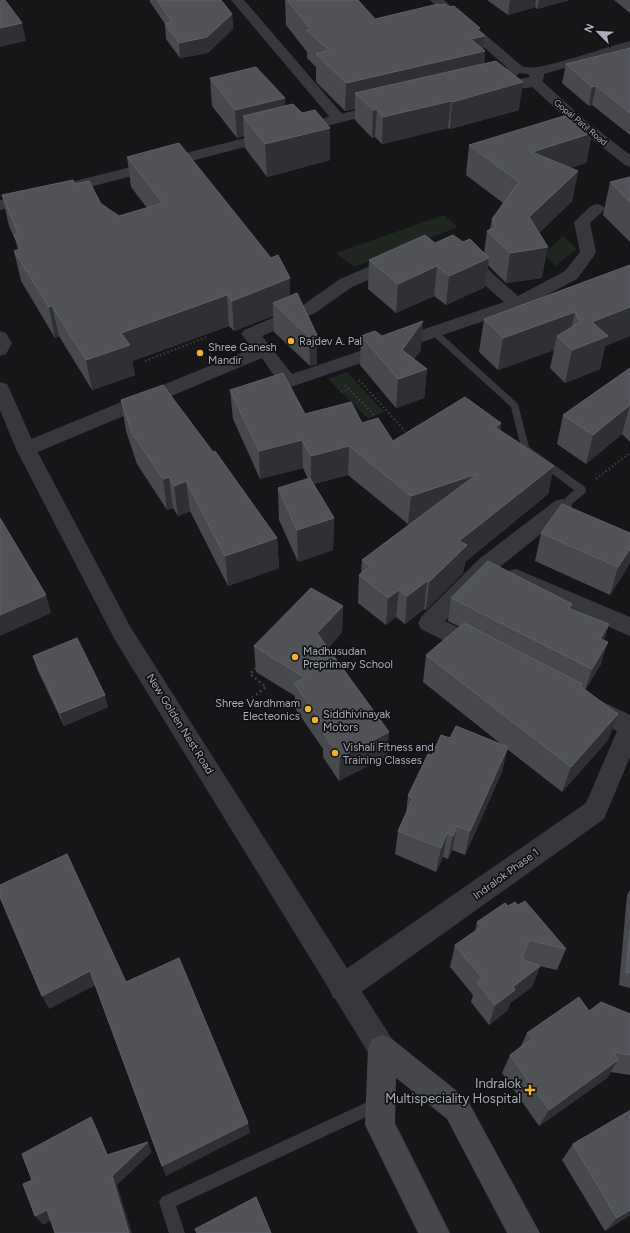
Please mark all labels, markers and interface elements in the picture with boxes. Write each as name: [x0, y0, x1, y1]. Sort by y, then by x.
north arrow: [578, 12, 618, 52]
text: N: [582, 22, 597, 35]
street label: Gopal Patil Road: [552, 96, 610, 148]
place label: Rajdev A. Pal: [299, 335, 362, 348]
marker: Rajdev A. Pal: [286, 336, 296, 346]
place label: Shree Ganesh Mandir: [208, 341, 277, 367]
marker: Shree Ganesh Mandir: [195, 348, 205, 358]
place label: Madhusudan Preprimary School: [303, 645, 393, 671]
marker: Madhusudan Preprimary School: [290, 652, 300, 662]
street label: New Golden Nest Road: [144, 671, 216, 777]
place label: Shree Vardhmam Electeonics: [215, 697, 300, 723]
marker: Shree Vardhmam Electeonics: [303, 704, 313, 714]
place label: Siddhivinayak Motors: [323, 708, 391, 734]
marker: Siddhivinayak Motors: [310, 715, 320, 725]
place label: Vishali Fitness and Training Classes: [343, 741, 434, 767]
marker: Vishali Fitness and Training Classes: [330, 748, 340, 758]
street label: Indralok Phase 1: [471, 846, 541, 902]
place label: Indralok Multispeciality Hospital: [385, 1076, 522, 1106]
marker: Indralok Multispeciality Hospital: [524, 1084, 536, 1096]

